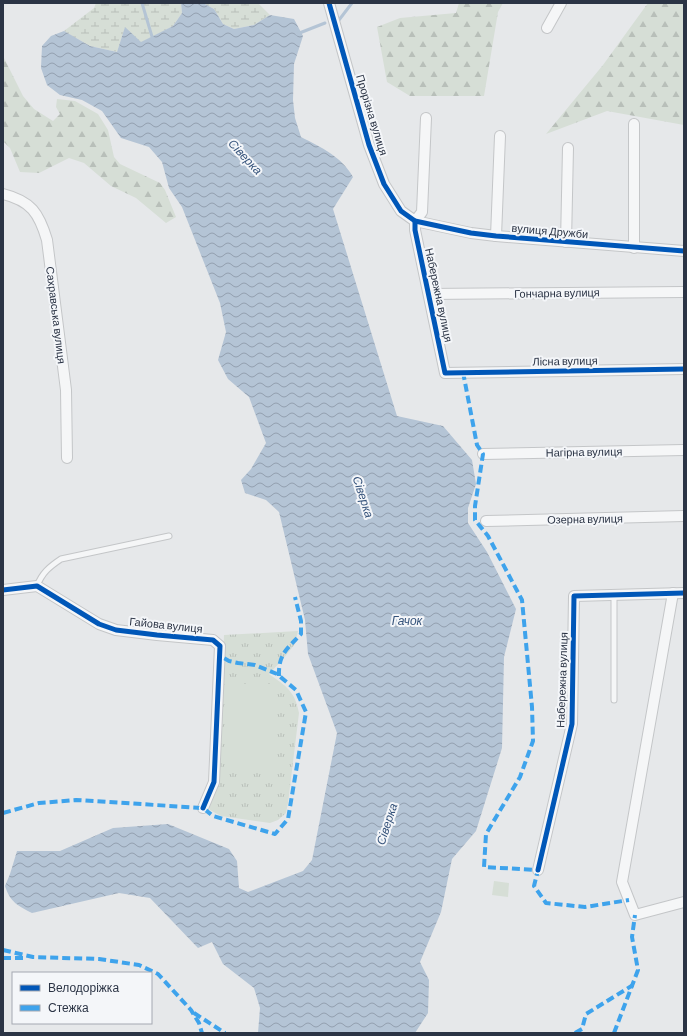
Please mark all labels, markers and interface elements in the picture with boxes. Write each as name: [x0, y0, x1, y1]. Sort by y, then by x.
street label: Прорізна вулиця: [354, 73, 391, 157]
water label: Сіверка: [225, 136, 266, 178]
street label: вулиця Дружби: [511, 221, 589, 240]
street label: Набережна вулиця: [423, 247, 456, 343]
street label: Сахравська вулиця: [44, 266, 69, 364]
street label: Гончарна вулиця: [514, 285, 600, 300]
street label: Лісна вулиця: [532, 353, 598, 368]
street label: Нагірна вулиця: [546, 444, 622, 459]
water label: Сіверка: [350, 474, 377, 520]
street label: Озерна вулиця: [547, 511, 623, 526]
water label: Гачок: [392, 613, 424, 627]
street label: Гайова вулиця: [129, 614, 203, 635]
street label: Набережна вулиця: [553, 632, 570, 728]
water label: Сіверка: [373, 801, 400, 847]
legend: [12, 972, 152, 1024]
text: Велодоріжка: [48, 980, 119, 995]
text: Стежка: [48, 1000, 89, 1014]

